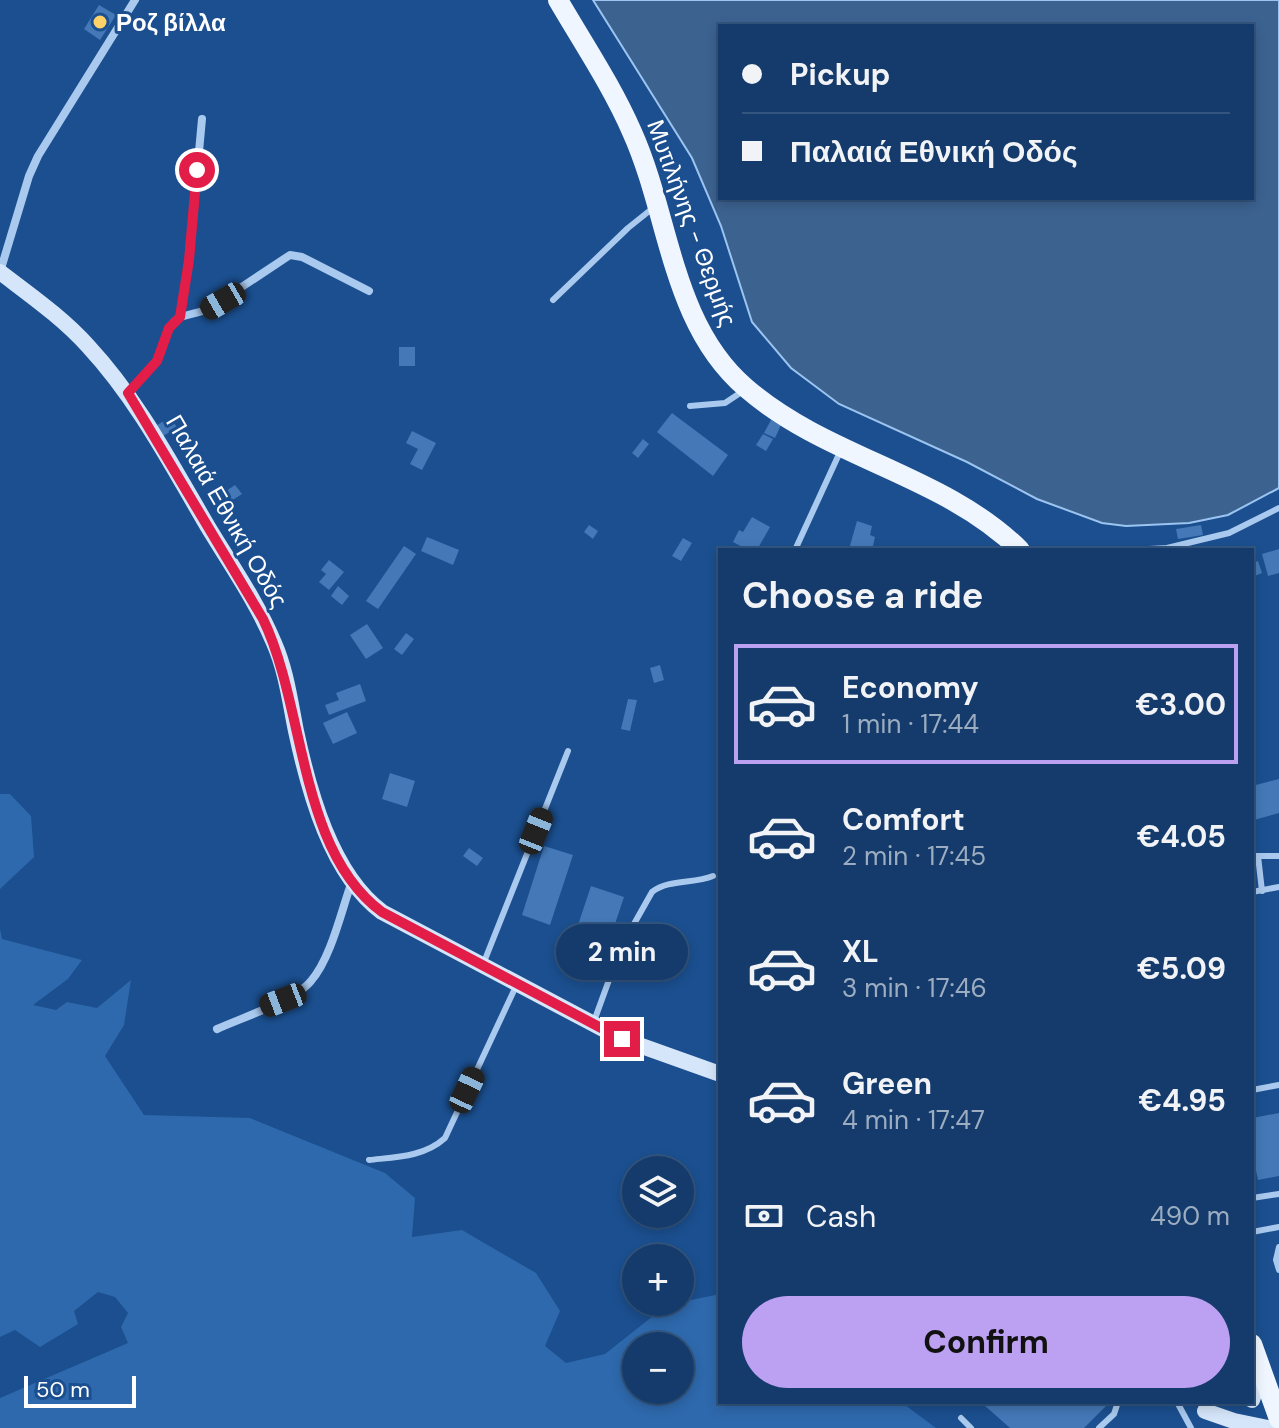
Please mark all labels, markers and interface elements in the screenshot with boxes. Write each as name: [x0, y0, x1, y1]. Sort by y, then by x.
place label: Ροζ βίλλα: [116, 7, 226, 38]
marker: Ροζ βίλλα: [91, 13, 109, 31]
text: Pickup: [790, 55, 890, 94]
street label: Μυτιλήνης - Θερμής: [640, 115, 744, 331]
text: Παλαιά Εθνική Οδός: [790, 132, 1078, 171]
route start: [179, 152, 215, 188]
car: [196, 279, 250, 323]
street label: Παλαιά Εθνική Οδός: [159, 409, 295, 613]
text: Choose a ride: [742, 572, 983, 619]
icon: car: [746, 668, 818, 740]
text: Economy: [842, 668, 979, 707]
text: €3.00: [1136, 685, 1226, 724]
text: 1 min · 17:44: [842, 707, 979, 741]
icon: car: [746, 800, 818, 872]
text: Comfort: [842, 800, 965, 839]
car: [516, 804, 556, 858]
text: €4.05: [1137, 817, 1226, 856]
text: 2 min · 17:45: [842, 839, 986, 873]
callout: 2 min: [556, 923, 688, 979]
icon: car: [746, 932, 818, 1004]
text: XL: [842, 932, 879, 971]
text: 2 min: [588, 935, 656, 969]
text: €5.09: [1137, 949, 1226, 988]
text: 3 min · 17:46: [842, 971, 987, 1005]
car: [256, 980, 310, 1020]
route end: [604, 1021, 640, 1057]
car: [446, 1063, 488, 1117]
icon: car: [746, 1064, 818, 1136]
text: Green: [842, 1064, 932, 1103]
text: €4.95: [1138, 1081, 1226, 1120]
text: 4 min · 17:47: [842, 1103, 985, 1137]
map controls: [622, 1156, 694, 1404]
button: layers: [622, 1156, 694, 1228]
icon: cash: [742, 1194, 786, 1238]
text: Cash: [806, 1197, 876, 1236]
text: 490 m: [1150, 1199, 1230, 1233]
button: +: [622, 1244, 694, 1316]
button: Confirm: [742, 1296, 1230, 1388]
button: −: [622, 1332, 694, 1404]
scale bar: [24, 1372, 136, 1408]
text: 50 m: [36, 1375, 90, 1404]

